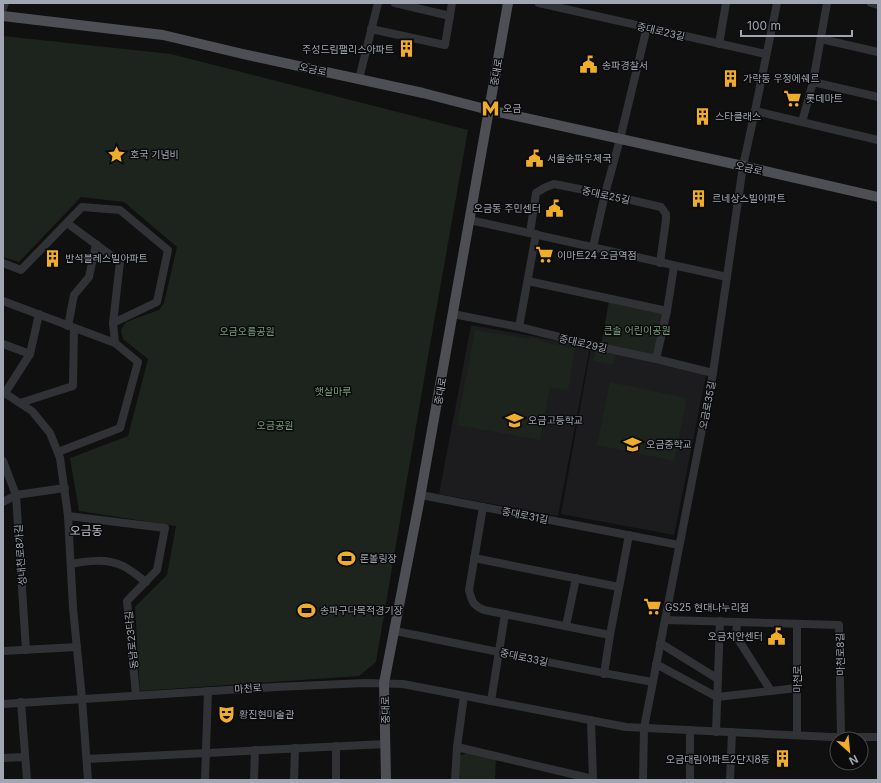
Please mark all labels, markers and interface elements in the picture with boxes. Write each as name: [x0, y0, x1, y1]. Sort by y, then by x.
scale bar: [741, 12, 852, 38]
text: 100 m: [747, 18, 781, 33]
street label: 중대로23길: [636, 20, 686, 42]
building icon: 주성드림팰리스아파트: [397, 39, 417, 59]
place label: 주성드림팰리스아파트: [302, 43, 394, 55]
public building icon: 송파경찰서: [579, 55, 599, 75]
street label: 중대로: [488, 57, 504, 87]
place label: 송파경찰서: [602, 59, 648, 71]
street label: 오금로: [298, 60, 328, 78]
building icon: 가락동 우정에쉐르: [720, 68, 740, 88]
place label: 가락동 우정에쉐르: [743, 72, 819, 84]
supermarket icon: 롯데마트: [783, 88, 803, 108]
place label: 롯데마트: [806, 92, 843, 104]
metro station icon: 오금: [480, 98, 500, 118]
place label: 오금: [503, 102, 521, 114]
building icon: 스타클래스: [692, 106, 712, 126]
place label: 스타클래스: [715, 110, 761, 122]
place icon: 호국 기념비: [107, 144, 127, 164]
place label: 호국 기념비: [130, 148, 179, 160]
public building icon: 서울송파우체국: [524, 148, 544, 168]
place label: 서울송파우체국: [547, 152, 611, 164]
street label: 오금로: [734, 159, 764, 177]
street label: 중대로25길: [581, 184, 631, 206]
building icon: 르네상스빌아파트: [689, 188, 709, 208]
place label: 르네상스빌아파트: [712, 192, 786, 204]
public building icon: 오금동 주민센터: [544, 198, 564, 218]
place label: 오금동 주민센터: [474, 202, 541, 214]
supermarket icon: 이마트24 오금역점: [534, 245, 554, 265]
building icon: 반석블레스빌아파트: [42, 248, 62, 268]
place label: 이마트24 오금역점: [557, 249, 637, 261]
place label: 반석블레스빌아파트: [65, 252, 148, 264]
park label: 큰솔 어린이공원: [603, 324, 671, 336]
park label: 오금오름공원: [219, 325, 275, 337]
street label: 중대로29길: [558, 332, 608, 354]
street label: 중대로: [432, 376, 448, 406]
street label: 오금로35길: [696, 380, 718, 430]
park label: 햇살마루: [315, 385, 351, 397]
school or university icon: 오금고등학교: [505, 410, 525, 430]
place label: 오금고등학교: [528, 414, 583, 426]
park label: 오금공원: [257, 419, 293, 431]
school or university icon: 오금중학교: [623, 434, 643, 454]
place label: 오금중학교: [646, 438, 692, 450]
street label: 중대로31길: [501, 505, 549, 525]
district label: 오금동: [69, 523, 103, 538]
street label: 성내천로8가길: [12, 524, 28, 586]
sports icon: 론볼링장: [337, 548, 357, 568]
place label: 론볼링장: [360, 552, 397, 564]
supermarket icon: GS25 현대나누리점: [642, 597, 662, 617]
sports icon: 송파구다목적경기장: [297, 600, 317, 620]
place label: GS25 현대나누리점: [665, 601, 749, 613]
place label: 송파구다목적경기장: [320, 604, 403, 616]
street label: 동남로23다길: [122, 610, 140, 670]
public building icon: 오금치안센터: [766, 626, 786, 646]
place label: 오금치안센터: [708, 630, 763, 642]
street label: 마천로8길: [834, 632, 846, 676]
street label: 중대로33길: [499, 646, 549, 668]
street label: 마천로: [791, 665, 803, 693]
street label: 마천로: [234, 681, 262, 695]
street label: 중대로: [379, 696, 391, 724]
theatre icon: 황진현미술관: [216, 704, 236, 724]
place label: 황진현미술관: [239, 708, 295, 720]
north arrow: [829, 731, 869, 771]
building icon: 오금대림아파트2단지8동: [773, 749, 793, 769]
text: N: [847, 752, 860, 768]
place label: 오금대림아파트2단지8동: [666, 753, 770, 765]

